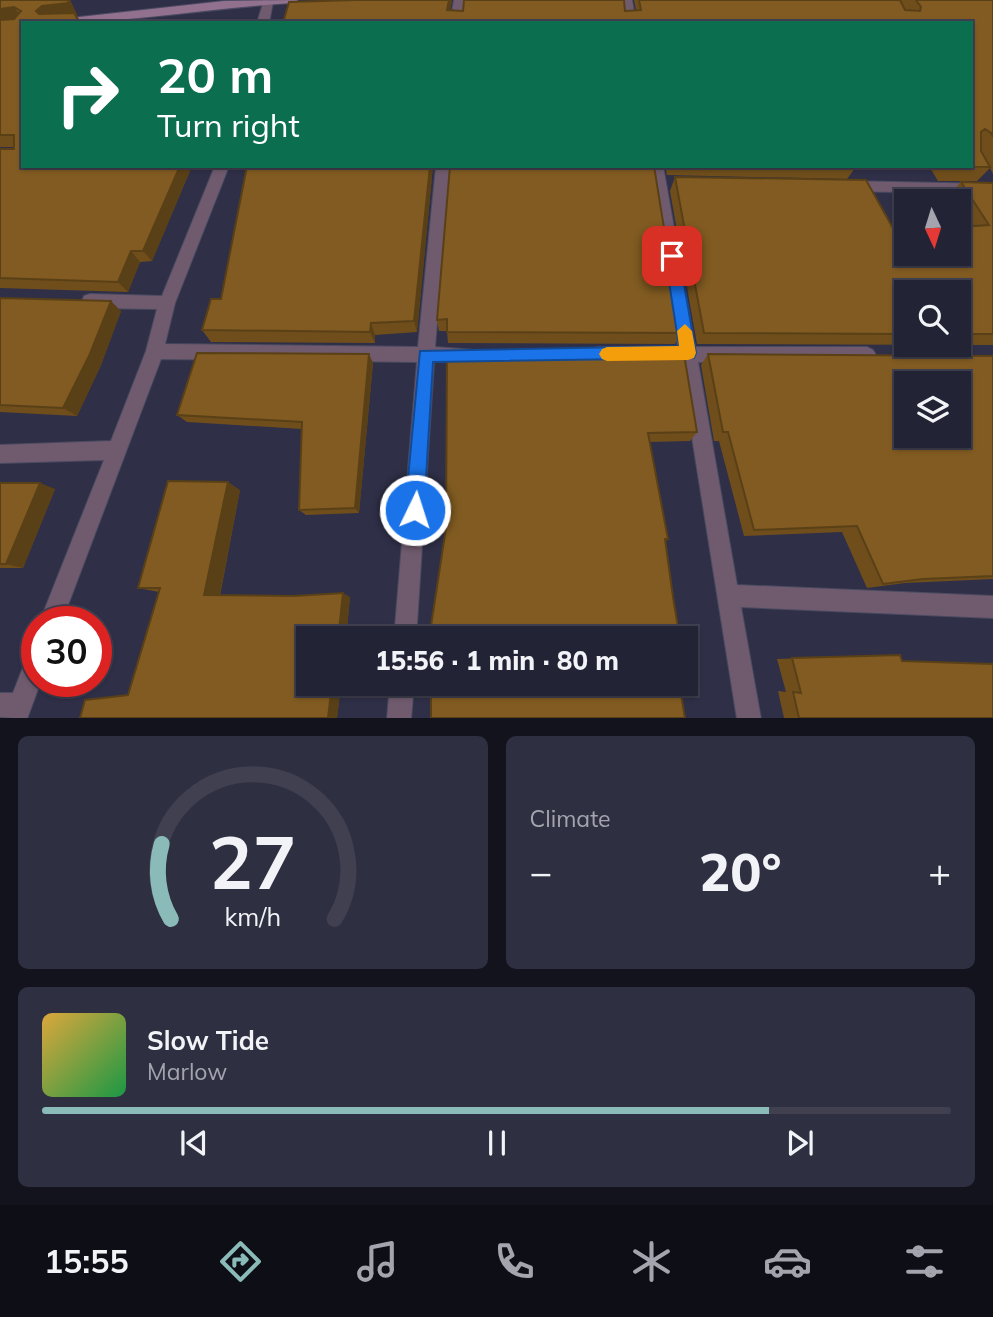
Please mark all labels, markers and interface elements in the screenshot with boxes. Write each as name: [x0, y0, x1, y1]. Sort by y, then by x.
text: 20 m: [157, 44, 273, 105]
icon: right: [42, 49, 133, 140]
text: Turn right: [157, 105, 300, 145]
north arrow: [894, 189, 971, 266]
map controls: [894, 189, 971, 448]
pin: [642, 226, 702, 286]
icon: arrive: [653, 237, 691, 275]
button: search: [894, 280, 971, 357]
button: layers: [894, 371, 971, 448]
position arrow: [378, 473, 452, 547]
speed limit sign: 30: [21, 606, 112, 697]
text: 15:56 · 1 min · 80 m: [375, 644, 619, 677]
text: Climate: [530, 804, 611, 833]
text: 27: [209, 816, 296, 907]
text: 20°: [699, 839, 781, 904]
text: −: [530, 848, 552, 896]
text: +: [928, 848, 951, 896]
text: km/h: [224, 900, 281, 931]
text: Slow Tide: [147, 1024, 269, 1057]
text: Marlow: [147, 1057, 227, 1086]
icon: previous: [175, 1124, 213, 1162]
icon: pause: [478, 1124, 516, 1162]
icon: next: [781, 1124, 819, 1162]
icon: directions: [216, 1237, 265, 1286]
icon: music: [353, 1237, 402, 1286]
icon: phone: [490, 1237, 539, 1286]
icon: climate: [627, 1237, 676, 1286]
icon: car: [763, 1237, 812, 1286]
icon: filters: [900, 1237, 949, 1286]
text: 15:55: [44, 1241, 129, 1281]

